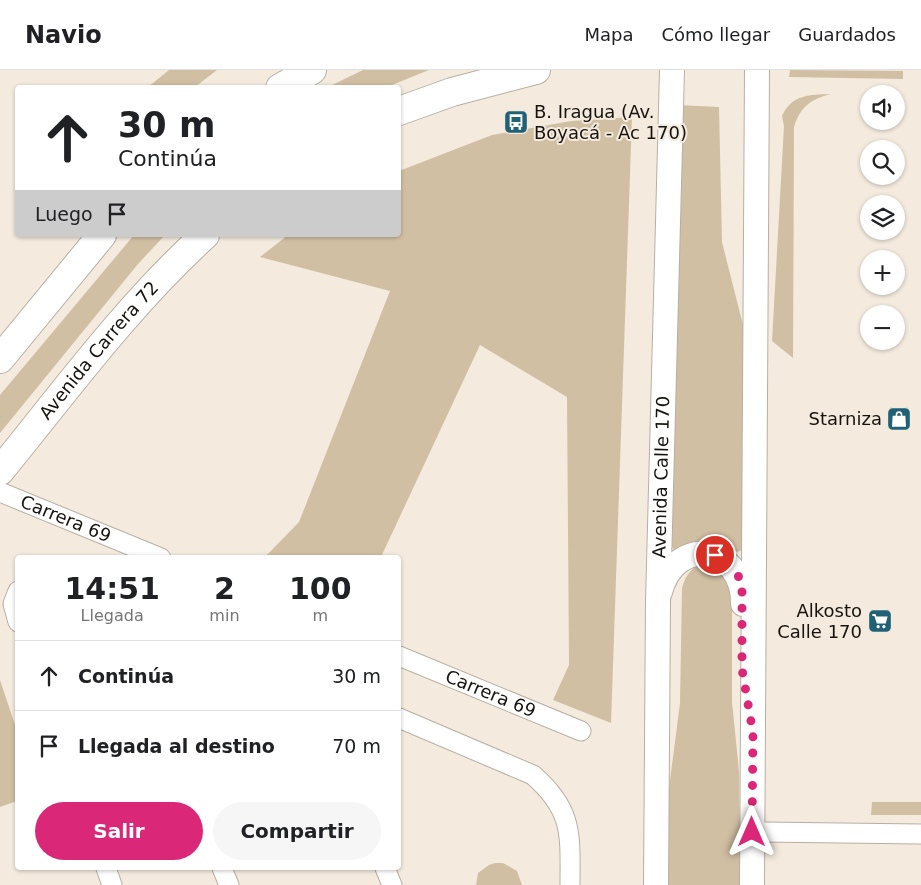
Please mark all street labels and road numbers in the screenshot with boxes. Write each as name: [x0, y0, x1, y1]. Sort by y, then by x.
street label: Avenida Carrera 72: [35, 277, 162, 423]
street label: Avenida Calle 170: [648, 396, 673, 559]
street label: Carrera 69: [18, 491, 114, 546]
street label: Carrera 69: [442, 665, 539, 721]

